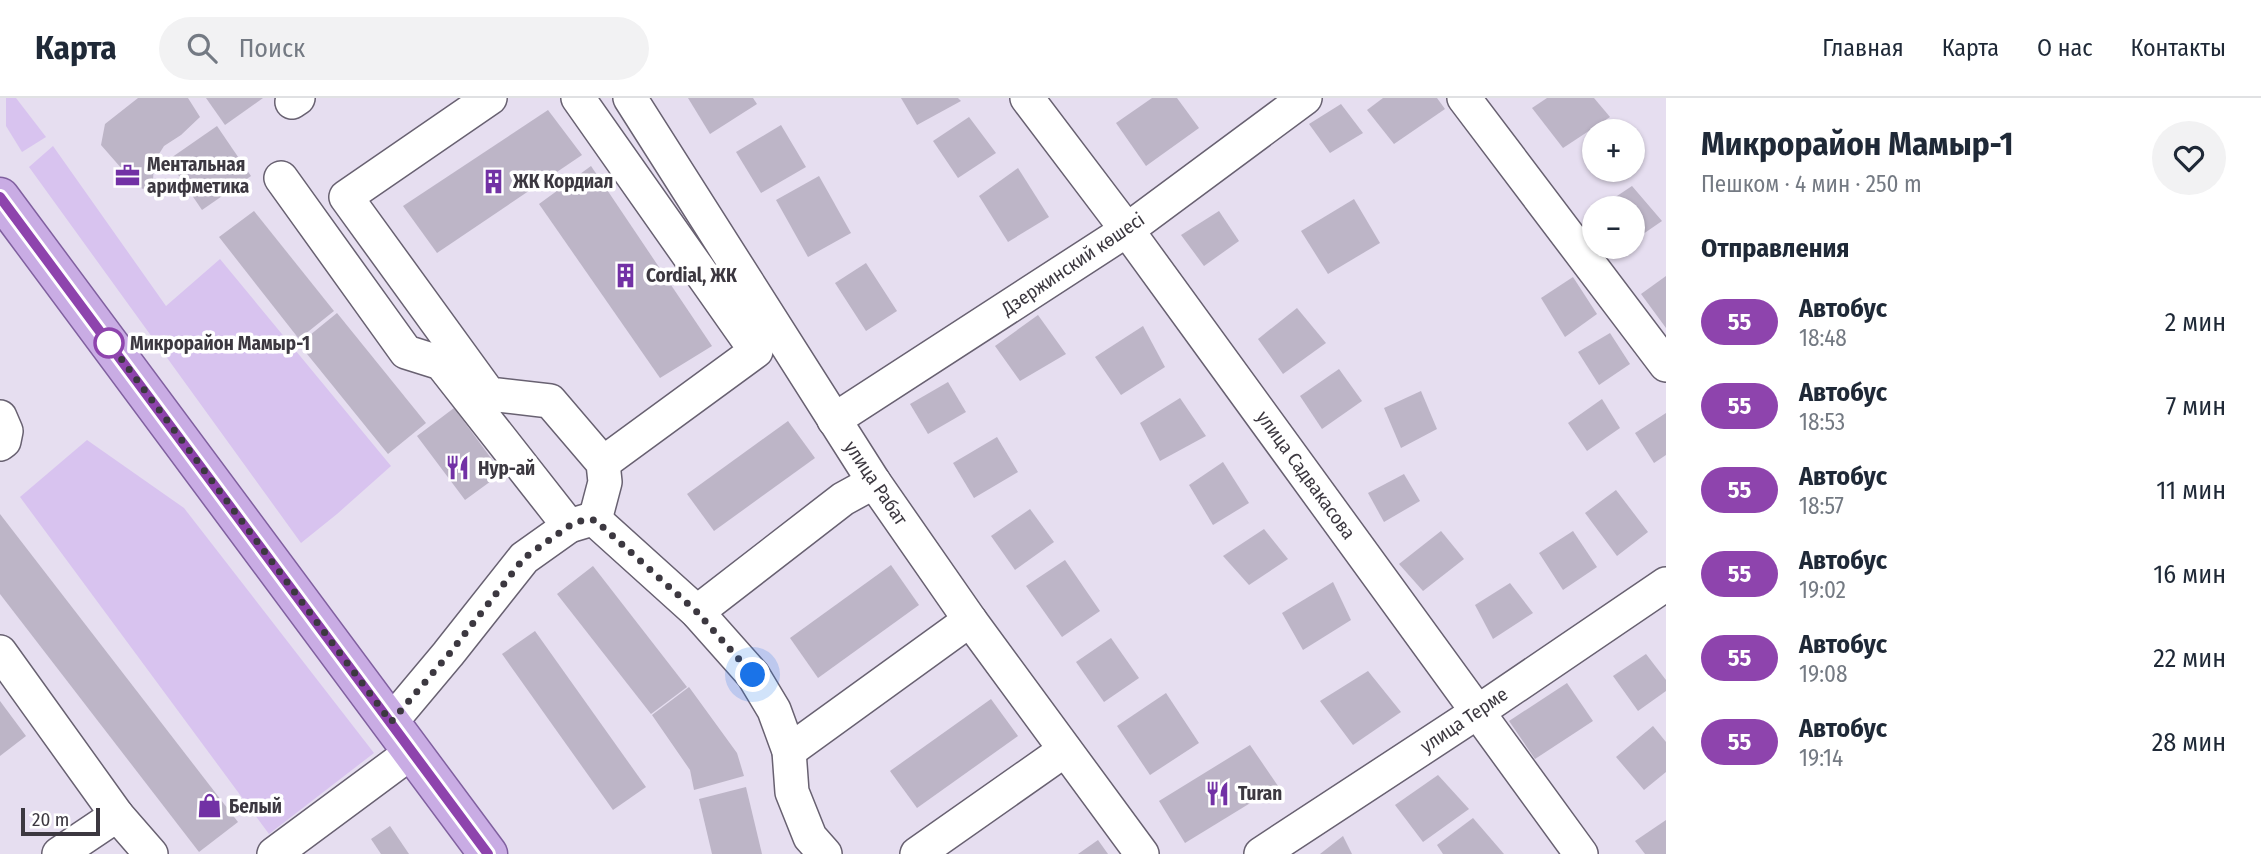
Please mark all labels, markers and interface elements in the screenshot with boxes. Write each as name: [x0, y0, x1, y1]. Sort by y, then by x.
search box: [159, 17, 649, 80]
text: Карта: [35, 28, 117, 68]
icon: search: [183, 29, 221, 67]
text: Поиск: [239, 33, 305, 64]
text: Главная: [1822, 34, 1904, 62]
text: Карта: [1942, 34, 1999, 62]
text: О нас: [2037, 34, 2092, 62]
text: Контакты: [2130, 34, 2226, 62]
map controls: [1582, 119, 1645, 259]
button: +: [1582, 119, 1645, 182]
button: heart: [2152, 121, 2226, 195]
text: Микрорайон Мамыр-1: [1701, 124, 2014, 164]
place label: Ментальная арифметика: [147, 153, 249, 198]
office icon: Ментальная арифметика: [113, 161, 141, 189]
building icon: ЖК Кордиал: [479, 167, 507, 195]
place label: ЖК Кордиал: [512, 170, 613, 193]
text: Пешком · 4 мин · 250 m: [1701, 170, 1922, 198]
button: −: [1582, 196, 1645, 259]
street label: Дзержинский көшесі: [996, 208, 1149, 321]
text: Отправления: [1701, 233, 1850, 264]
building icon: Cordial, ЖК: [612, 261, 640, 289]
place label: Cordial, ЖК: [646, 264, 737, 287]
text: Автобус: [1799, 293, 1887, 324]
text: 2 мин: [2165, 307, 2226, 338]
text: 55: [1728, 308, 1751, 336]
text: 18:48: [1799, 324, 1847, 352]
marker: Микрорайон Мамыр-1: [94, 328, 124, 358]
place label: Микрорайон Мамыр-1: [130, 332, 310, 355]
text: Автобус: [1799, 377, 1887, 408]
text: 7 мин: [2166, 391, 2226, 422]
text: 55: [1728, 392, 1751, 420]
street label: улица Садвакасова: [1252, 406, 1360, 544]
text: 18:53: [1799, 408, 1845, 436]
street label: улица Рабат: [839, 437, 913, 530]
restaurant icon: Нур-ай: [444, 454, 472, 482]
place label: Нур-ай: [478, 457, 535, 480]
text: Автобус: [1799, 461, 1887, 492]
text: 11 мин: [2156, 475, 2226, 506]
text: 55: [1728, 476, 1751, 504]
text: 18:57: [1799, 492, 1844, 520]
text: Автобус: [1799, 545, 1887, 576]
text: 16 мин: [2153, 559, 2226, 590]
text: 55: [1728, 560, 1751, 588]
text: 19:02: [1799, 576, 1846, 604]
text: Автобус: [1799, 629, 1887, 660]
text: 22 мин: [2153, 643, 2226, 674]
text: 55: [1728, 644, 1751, 672]
your location: [735, 657, 770, 692]
text: 19:08: [1799, 660, 1848, 688]
street label: улица Терме: [1416, 682, 1512, 758]
text: Автобус: [1799, 713, 1887, 744]
text: 28 мин: [2152, 727, 2226, 758]
text: 55: [1728, 728, 1751, 756]
text: 19:14: [1799, 744, 1843, 772]
restaurant icon: Turan: [1204, 779, 1232, 807]
place label: Turan: [1238, 782, 1282, 805]
shop icon: Белый: [195, 792, 223, 820]
place label: Белый: [229, 795, 282, 818]
scale bar: [21, 805, 100, 837]
text: 20 m: [32, 808, 69, 831]

